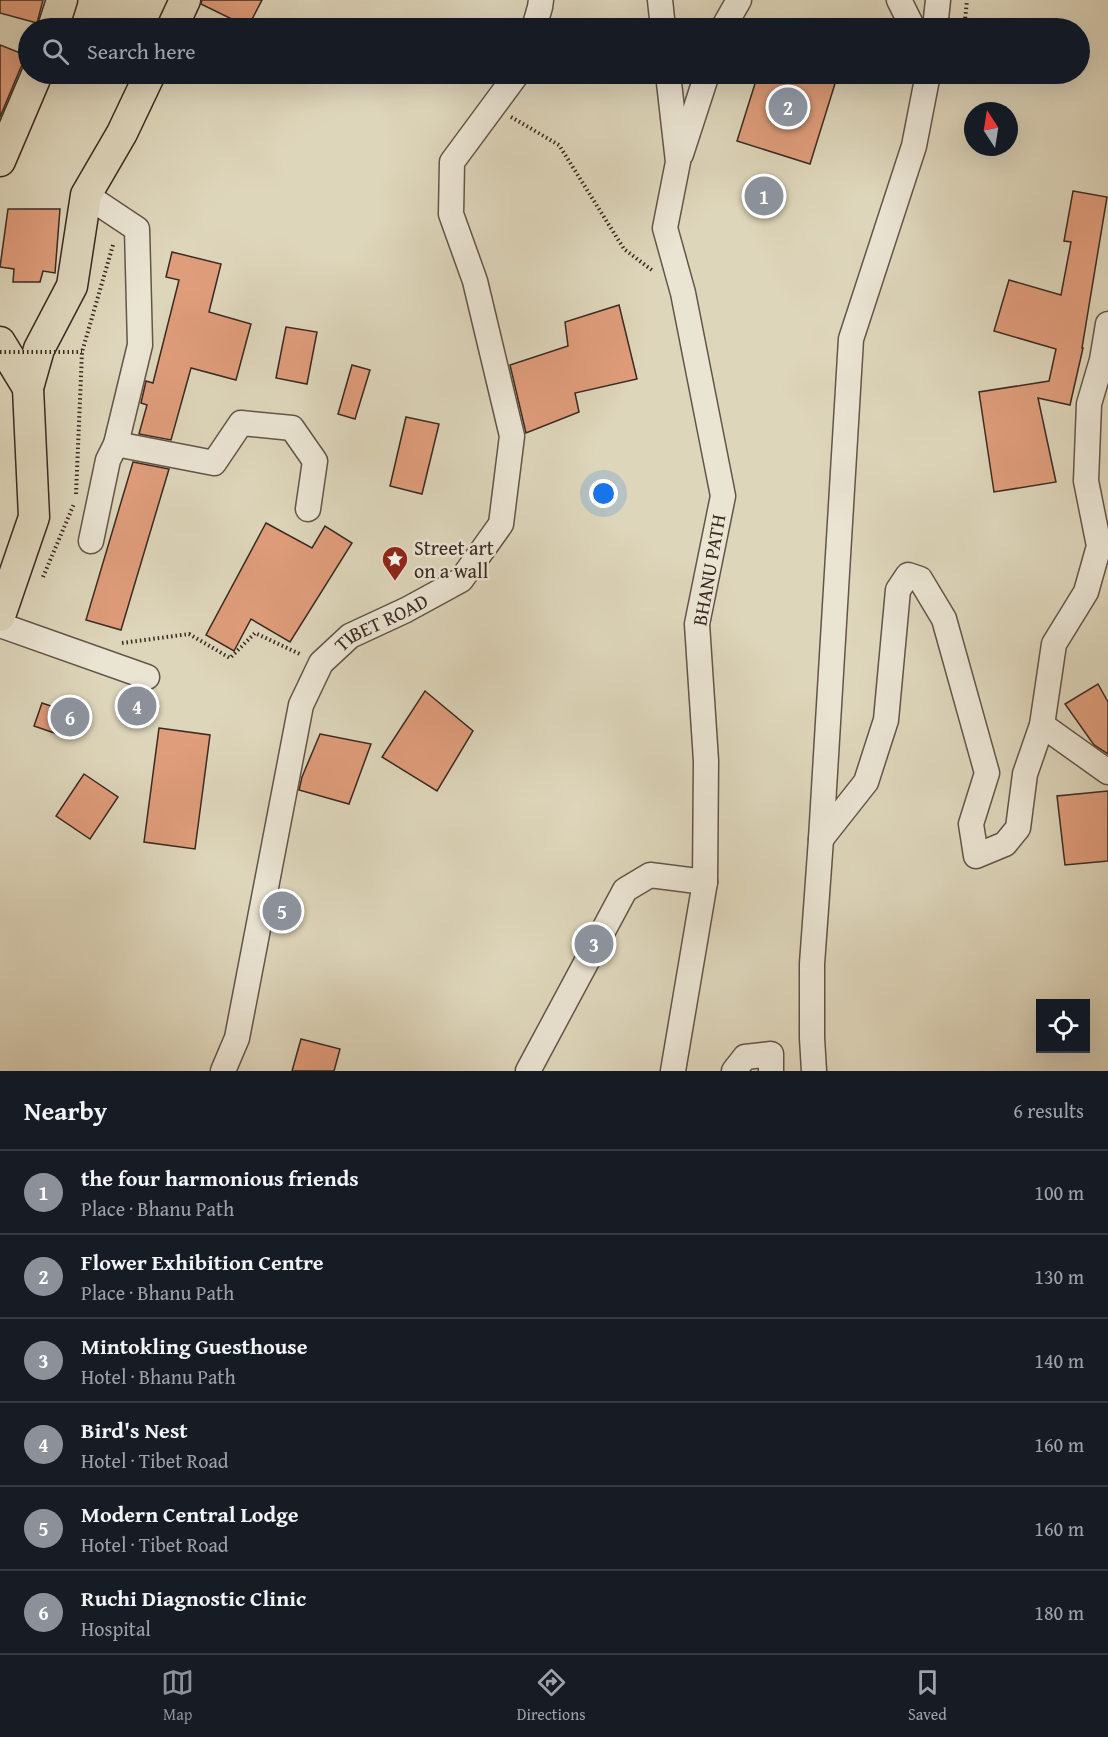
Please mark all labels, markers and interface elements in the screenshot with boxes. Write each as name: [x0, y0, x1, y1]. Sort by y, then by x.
search box: [18, 18, 1090, 84]
icon: search: [39, 35, 72, 68]
text: Search here: [87, 35, 196, 67]
pin: 2: [768, 84, 808, 130]
north arrow: [964, 102, 1018, 156]
pin: 1: [744, 174, 783, 218]
your location: [589, 479, 618, 508]
street label: BHANU PATH: [684, 512, 733, 628]
place label: Street art on a wall: [414, 533, 494, 585]
place icon: Street art on a wall: [380, 544, 410, 582]
street label: TIBET ROAD: [327, 586, 433, 658]
pin: 4: [118, 684, 156, 728]
pin: 6: [50, 694, 90, 740]
pin: 5: [262, 888, 302, 934]
pin: 3: [574, 922, 614, 966]
map controls: [1036, 999, 1090, 1053]
button: locate: [1036, 999, 1090, 1053]
text: Nearby: [24, 1091, 107, 1130]
text: 6 results: [1013, 1096, 1084, 1125]
text: the four harmonious friends: [81, 1162, 359, 1194]
text: 1: [38, 1178, 49, 1207]
text: 100 m: [1034, 1178, 1084, 1207]
text: Place · Bhanu Path: [81, 1194, 234, 1223]
text: Flower Exhibition Centre: [81, 1246, 324, 1278]
text: 2: [38, 1262, 49, 1291]
text: 130 m: [1034, 1262, 1084, 1291]
text: Place · Bhanu Path: [81, 1278, 234, 1307]
text: Mintokling Guesthouse: [81, 1330, 308, 1362]
text: 3: [38, 1346, 49, 1375]
text: 140 m: [1034, 1346, 1084, 1375]
text: Hotel · Bhanu Path: [81, 1362, 236, 1391]
text: Bird's Nest: [81, 1414, 188, 1446]
text: 4: [38, 1430, 49, 1459]
text: 160 m: [1034, 1430, 1084, 1459]
text: Hotel · Tibet Road: [81, 1446, 229, 1475]
text: Modern Central Lodge: [81, 1498, 299, 1530]
text: 5: [38, 1514, 49, 1543]
text: 160 m: [1034, 1514, 1084, 1543]
text: Hotel · Tibet Road: [81, 1530, 229, 1559]
text: Ruchi Diagnostic Clinic: [81, 1582, 306, 1614]
text: 6: [38, 1598, 49, 1627]
text: 180 m: [1034, 1598, 1084, 1627]
text: Hospital: [81, 1614, 151, 1643]
tab: Map: [161, 1666, 194, 1726]
tab: Directions: [517, 1666, 586, 1726]
tab: Saved: [908, 1666, 947, 1726]

